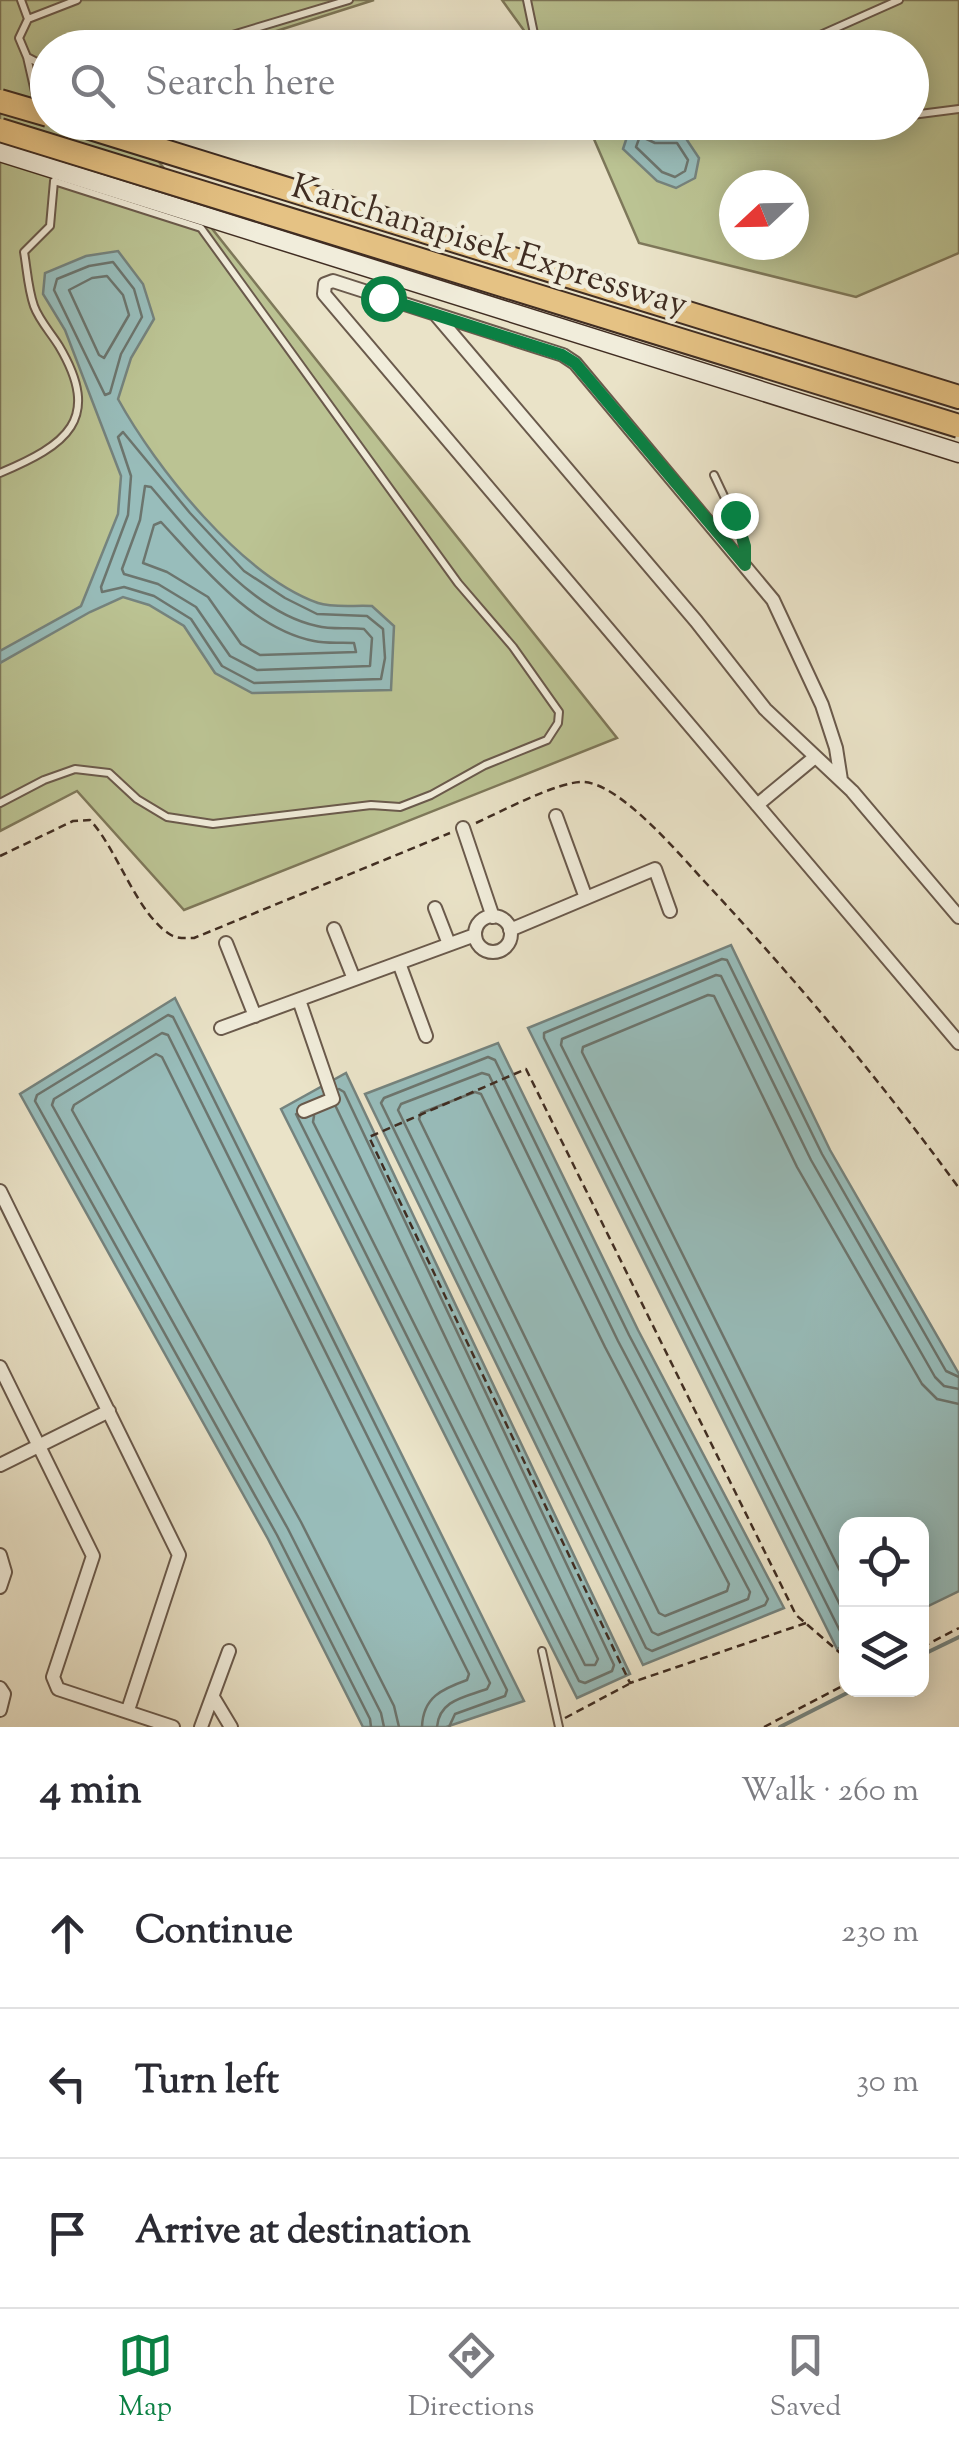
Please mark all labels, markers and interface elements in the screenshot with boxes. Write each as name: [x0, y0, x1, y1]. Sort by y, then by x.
search box: [30, 30, 929, 140]
icon: search: [65, 58, 120, 113]
text: Search here: [145, 58, 336, 112]
street label: Kanchanapisek Expressway: [285, 163, 693, 332]
north arrow: [719, 170, 809, 260]
route start: [361, 276, 407, 322]
route end: [713, 493, 759, 539]
map controls: [839, 1517, 929, 1697]
button: locate: [839, 1517, 929, 1607]
button: layers: [839, 1607, 929, 1697]
text: 4 min: [40, 1762, 142, 1822]
text: Walk · 260 m: [741, 1769, 919, 1815]
icon: ahead: [40, 1906, 95, 1961]
text: Continue: [135, 1906, 293, 1960]
text: 230 m: [841, 1910, 919, 1956]
icon: left: [40, 2056, 95, 2111]
text: Turn left: [135, 2056, 279, 2110]
text: 30 m: [856, 2060, 919, 2106]
icon: arrive: [40, 2206, 95, 2261]
text: Arrive at destination: [135, 2206, 471, 2260]
tab: Map: [118, 2328, 173, 2428]
tab: Directions: [408, 2328, 534, 2428]
tab: Saved: [769, 2328, 841, 2428]

